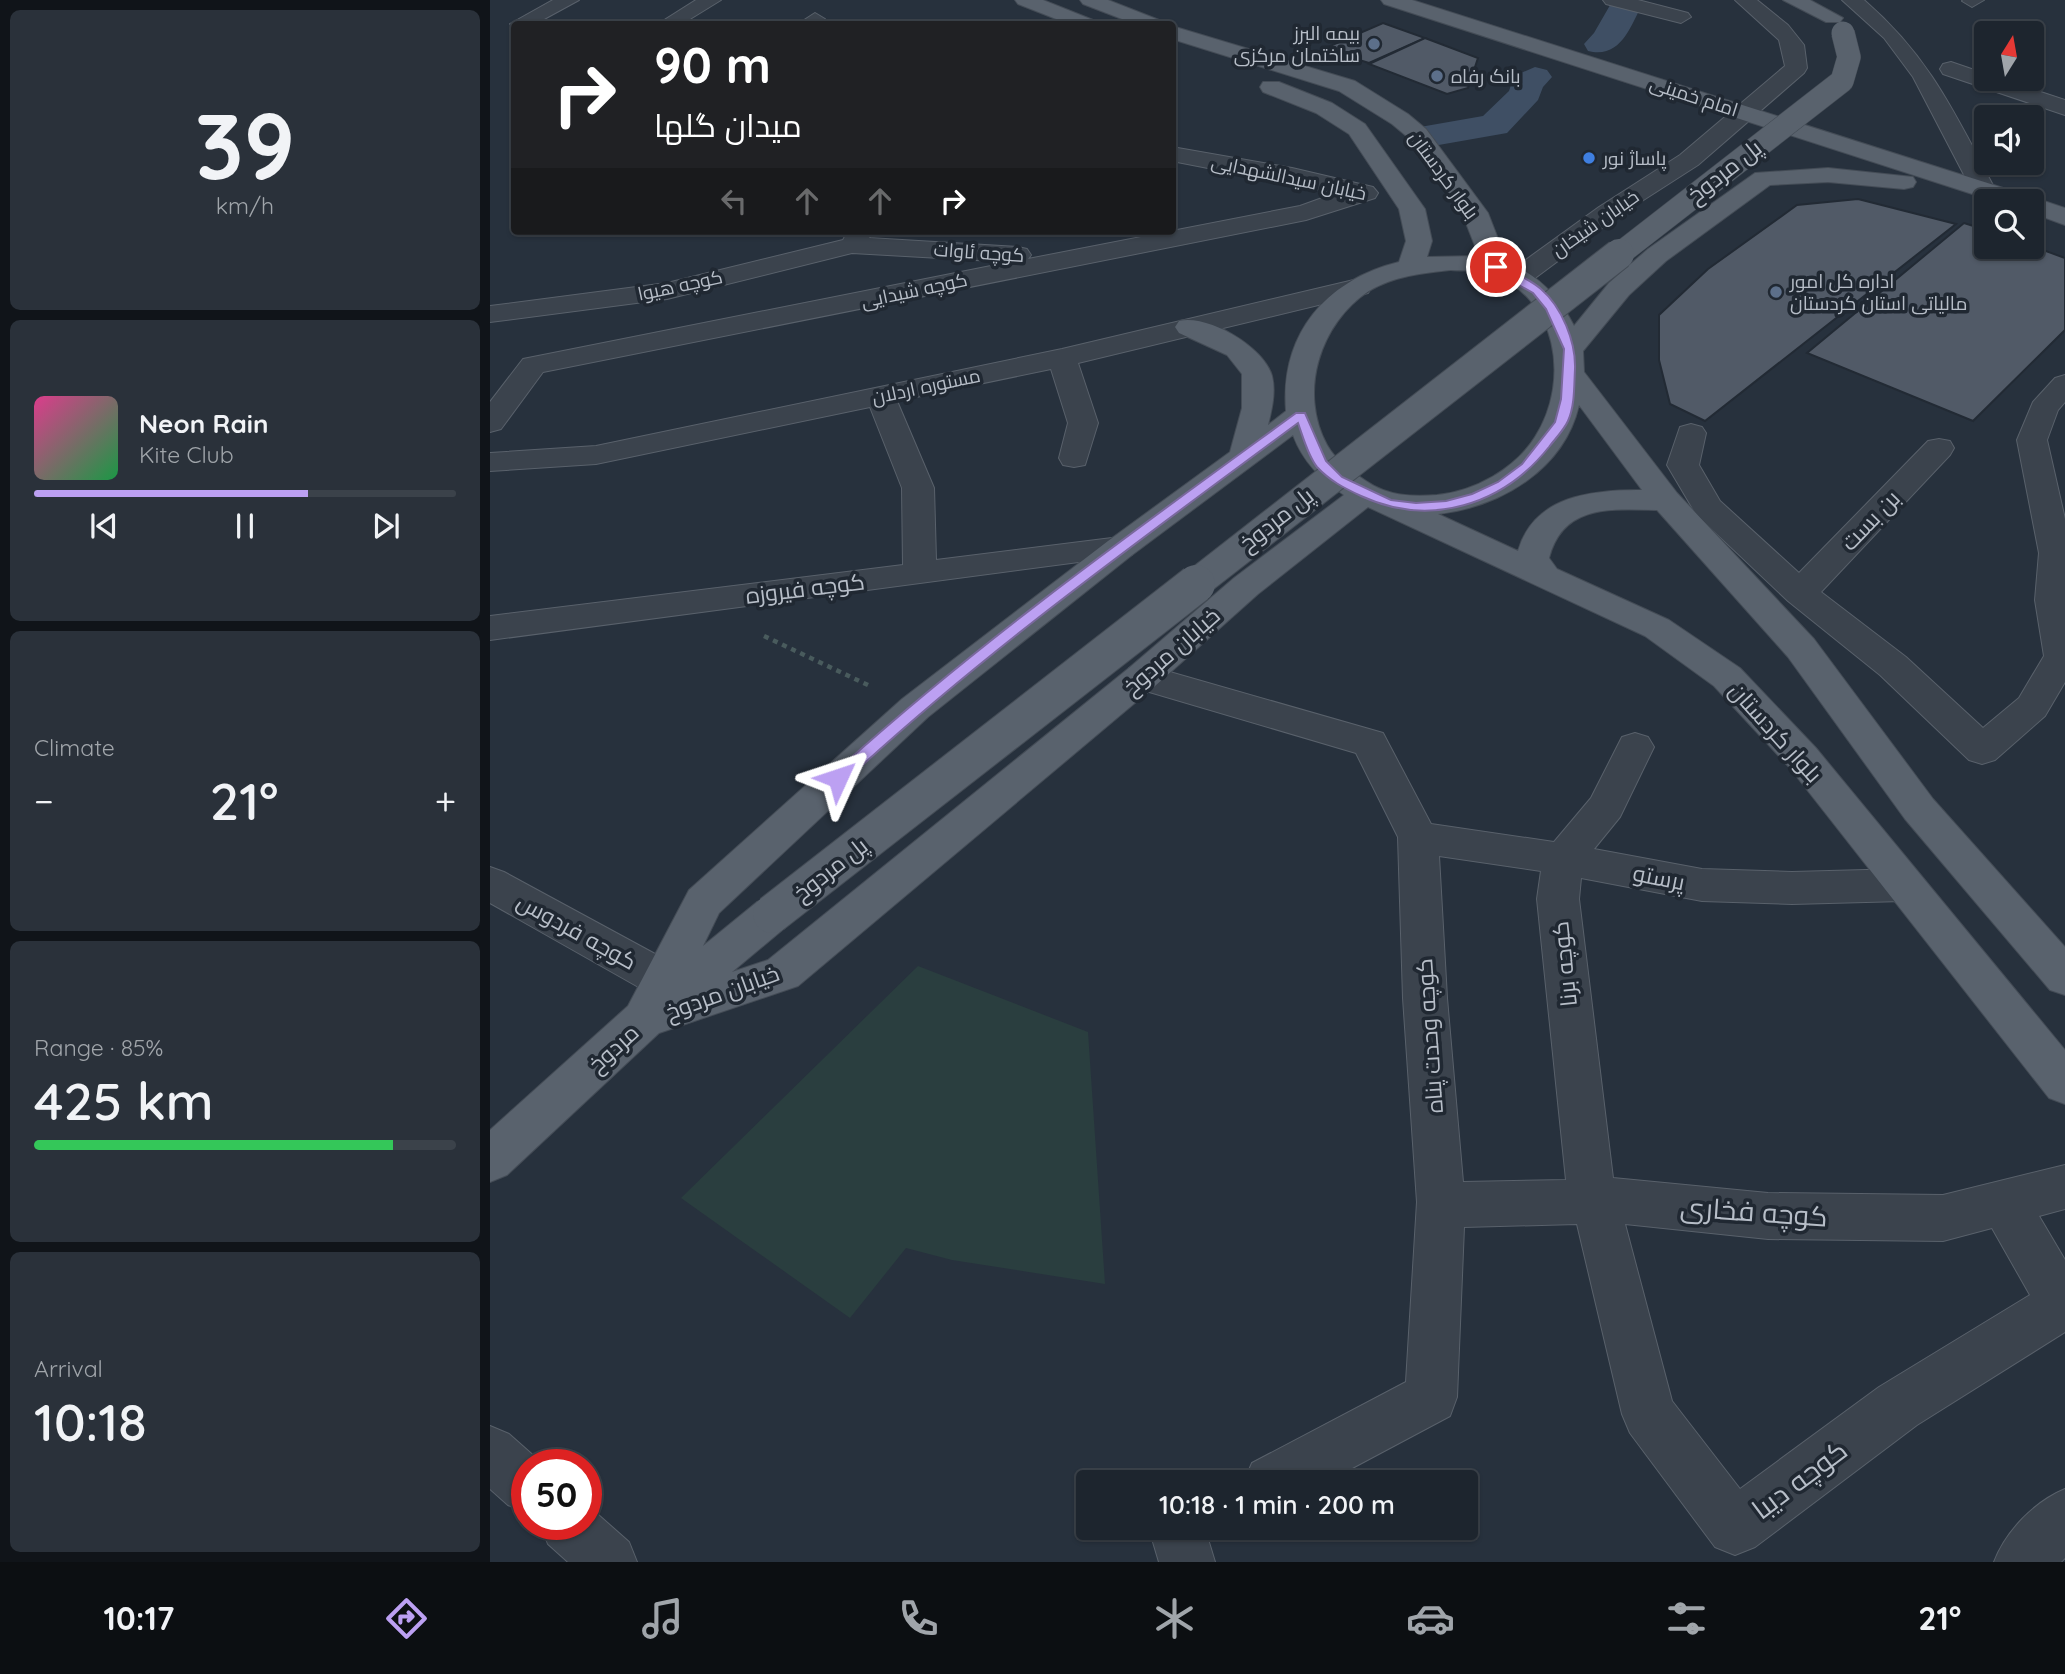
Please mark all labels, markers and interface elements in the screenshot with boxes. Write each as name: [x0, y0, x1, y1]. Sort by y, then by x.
place label: بیمه البرز ساختمان مرکزی: [1234, 21, 1360, 67]
north arrow: [1974, 21, 2044, 91]
map controls: [1974, 21, 2044, 259]
text: 90 m: [654, 34, 771, 95]
marker: بیمه البرز ساختمان مرکزی: [1366, 36, 1382, 52]
icon: right: [539, 49, 630, 140]
place label: بانک رفاه: [1451, 64, 1521, 88]
marker: بانک رفاه: [1429, 68, 1445, 84]
street label: امام خمینی: [1646, 70, 1741, 123]
text: 39: [195, 88, 295, 202]
text: میدان گلها: [654, 105, 802, 145]
button: sound: [1974, 105, 2044, 175]
street label: بلوار کردستان: [1404, 126, 1484, 224]
street label: پل مردوخ: [1681, 133, 1768, 211]
place label: پاساژ نور: [1602, 146, 1666, 171]
street label: خیابان سیدالشهدایی: [1209, 149, 1369, 205]
marker: پاساژ نور: [1581, 150, 1597, 166]
icon: left: [715, 182, 753, 220]
icon: ahead: [788, 182, 826, 220]
icon: ahead: [861, 182, 899, 220]
icon: right: [934, 182, 972, 220]
street label: خیابان شیخان: [1547, 184, 1643, 262]
button: search: [1974, 189, 2044, 259]
text: km/h: [216, 191, 274, 220]
street label: کوچه ئاوات: [933, 237, 1025, 268]
pin: [1466, 237, 1526, 297]
icon: arrive: [1477, 248, 1515, 286]
street label: کوچه هیوا: [635, 264, 725, 307]
street label: کوچه شیدایی: [859, 267, 970, 314]
place label: اداره کل امور مالیاتی استان کردستان: [1789, 269, 1967, 315]
marker: اداره کل امور مالیاتی استان کردستان: [1768, 284, 1784, 300]
street label: مستوره اردلان: [869, 363, 983, 409]
text: Neon Rain: [139, 407, 268, 440]
text: Kite Club: [139, 440, 234, 469]
street label: پل مردوخ: [1233, 481, 1320, 559]
street label: بن بست: [1834, 484, 1906, 556]
icon: previous: [85, 507, 123, 545]
icon: pause: [226, 507, 264, 545]
icon: next: [367, 507, 405, 545]
street label: کوچه فیروزه: [744, 566, 866, 611]
street label: خیابان مردوخ: [1116, 601, 1227, 703]
street label: بلوار کردستان: [1723, 676, 1829, 788]
text: Climate: [34, 733, 115, 762]
position arrow: [801, 741, 875, 815]
text: 21°: [210, 768, 278, 833]
text: −: [34, 777, 54, 825]
text: +: [435, 777, 456, 825]
street label: پل مردوخ: [787, 831, 874, 909]
street label: پرستو: [1630, 858, 1687, 897]
street label: کوچه فردوس: [512, 886, 642, 977]
street label: کوچه برنا: [1545, 920, 1584, 1008]
street label: خیابان مردوخ: [661, 958, 784, 1028]
street label: کوچه وحدت پناه: [1409, 958, 1450, 1114]
street label: مردوخ: [582, 1018, 646, 1080]
text: Range · 85%: [34, 1033, 163, 1062]
text: 425 km: [34, 1068, 214, 1133]
street label: کوچه فخاری: [1679, 1188, 1829, 1236]
text: Arrival: [34, 1354, 103, 1383]
text: 10:18: [34, 1389, 146, 1454]
street label: کوچه دیبا: [1744, 1432, 1855, 1528]
speed limit sign: 50: [511, 1449, 602, 1540]
text: 10:18 · 1 min · 200 m: [1159, 1488, 1395, 1521]
icon: directions: [382, 1594, 431, 1643]
icon: music: [638, 1594, 687, 1643]
icon: phone: [894, 1594, 943, 1643]
icon: climate: [1150, 1594, 1199, 1643]
icon: car: [1406, 1594, 1455, 1643]
icon: filters: [1662, 1594, 1711, 1643]
text: 10:17: [104, 1598, 174, 1638]
text: 21°: [1918, 1598, 1961, 1638]

